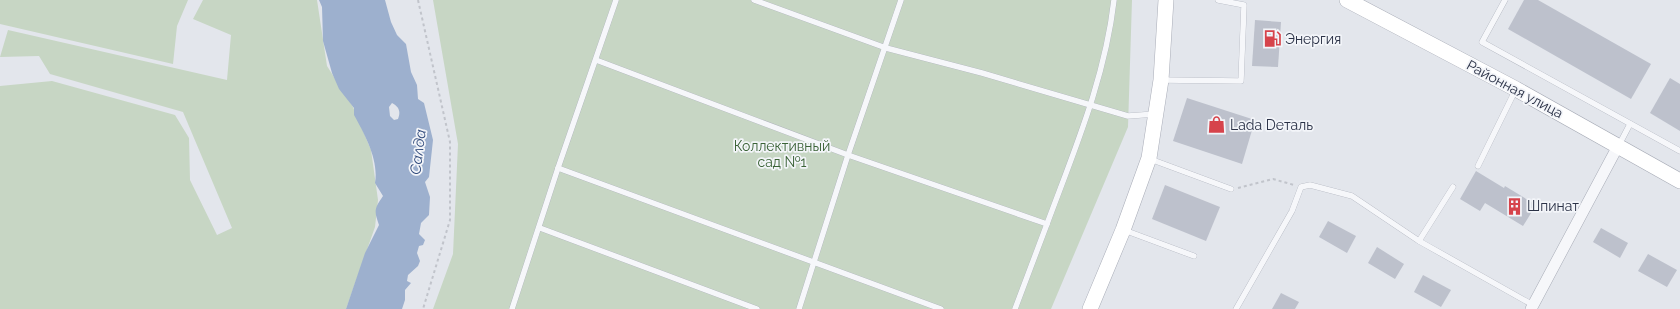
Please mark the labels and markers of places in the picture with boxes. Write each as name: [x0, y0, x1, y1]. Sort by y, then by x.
fuel station icon: Энергия: [1262, 29, 1282, 49]
place label: Энергия: [1285, 31, 1341, 47]
shop icon: Lada Dеталь: [1207, 115, 1227, 135]
place label: Lada Dеталь: [1230, 117, 1313, 133]
building icon: Шпинат: [1504, 196, 1524, 216]
place label: Шпинат: [1527, 198, 1579, 214]

